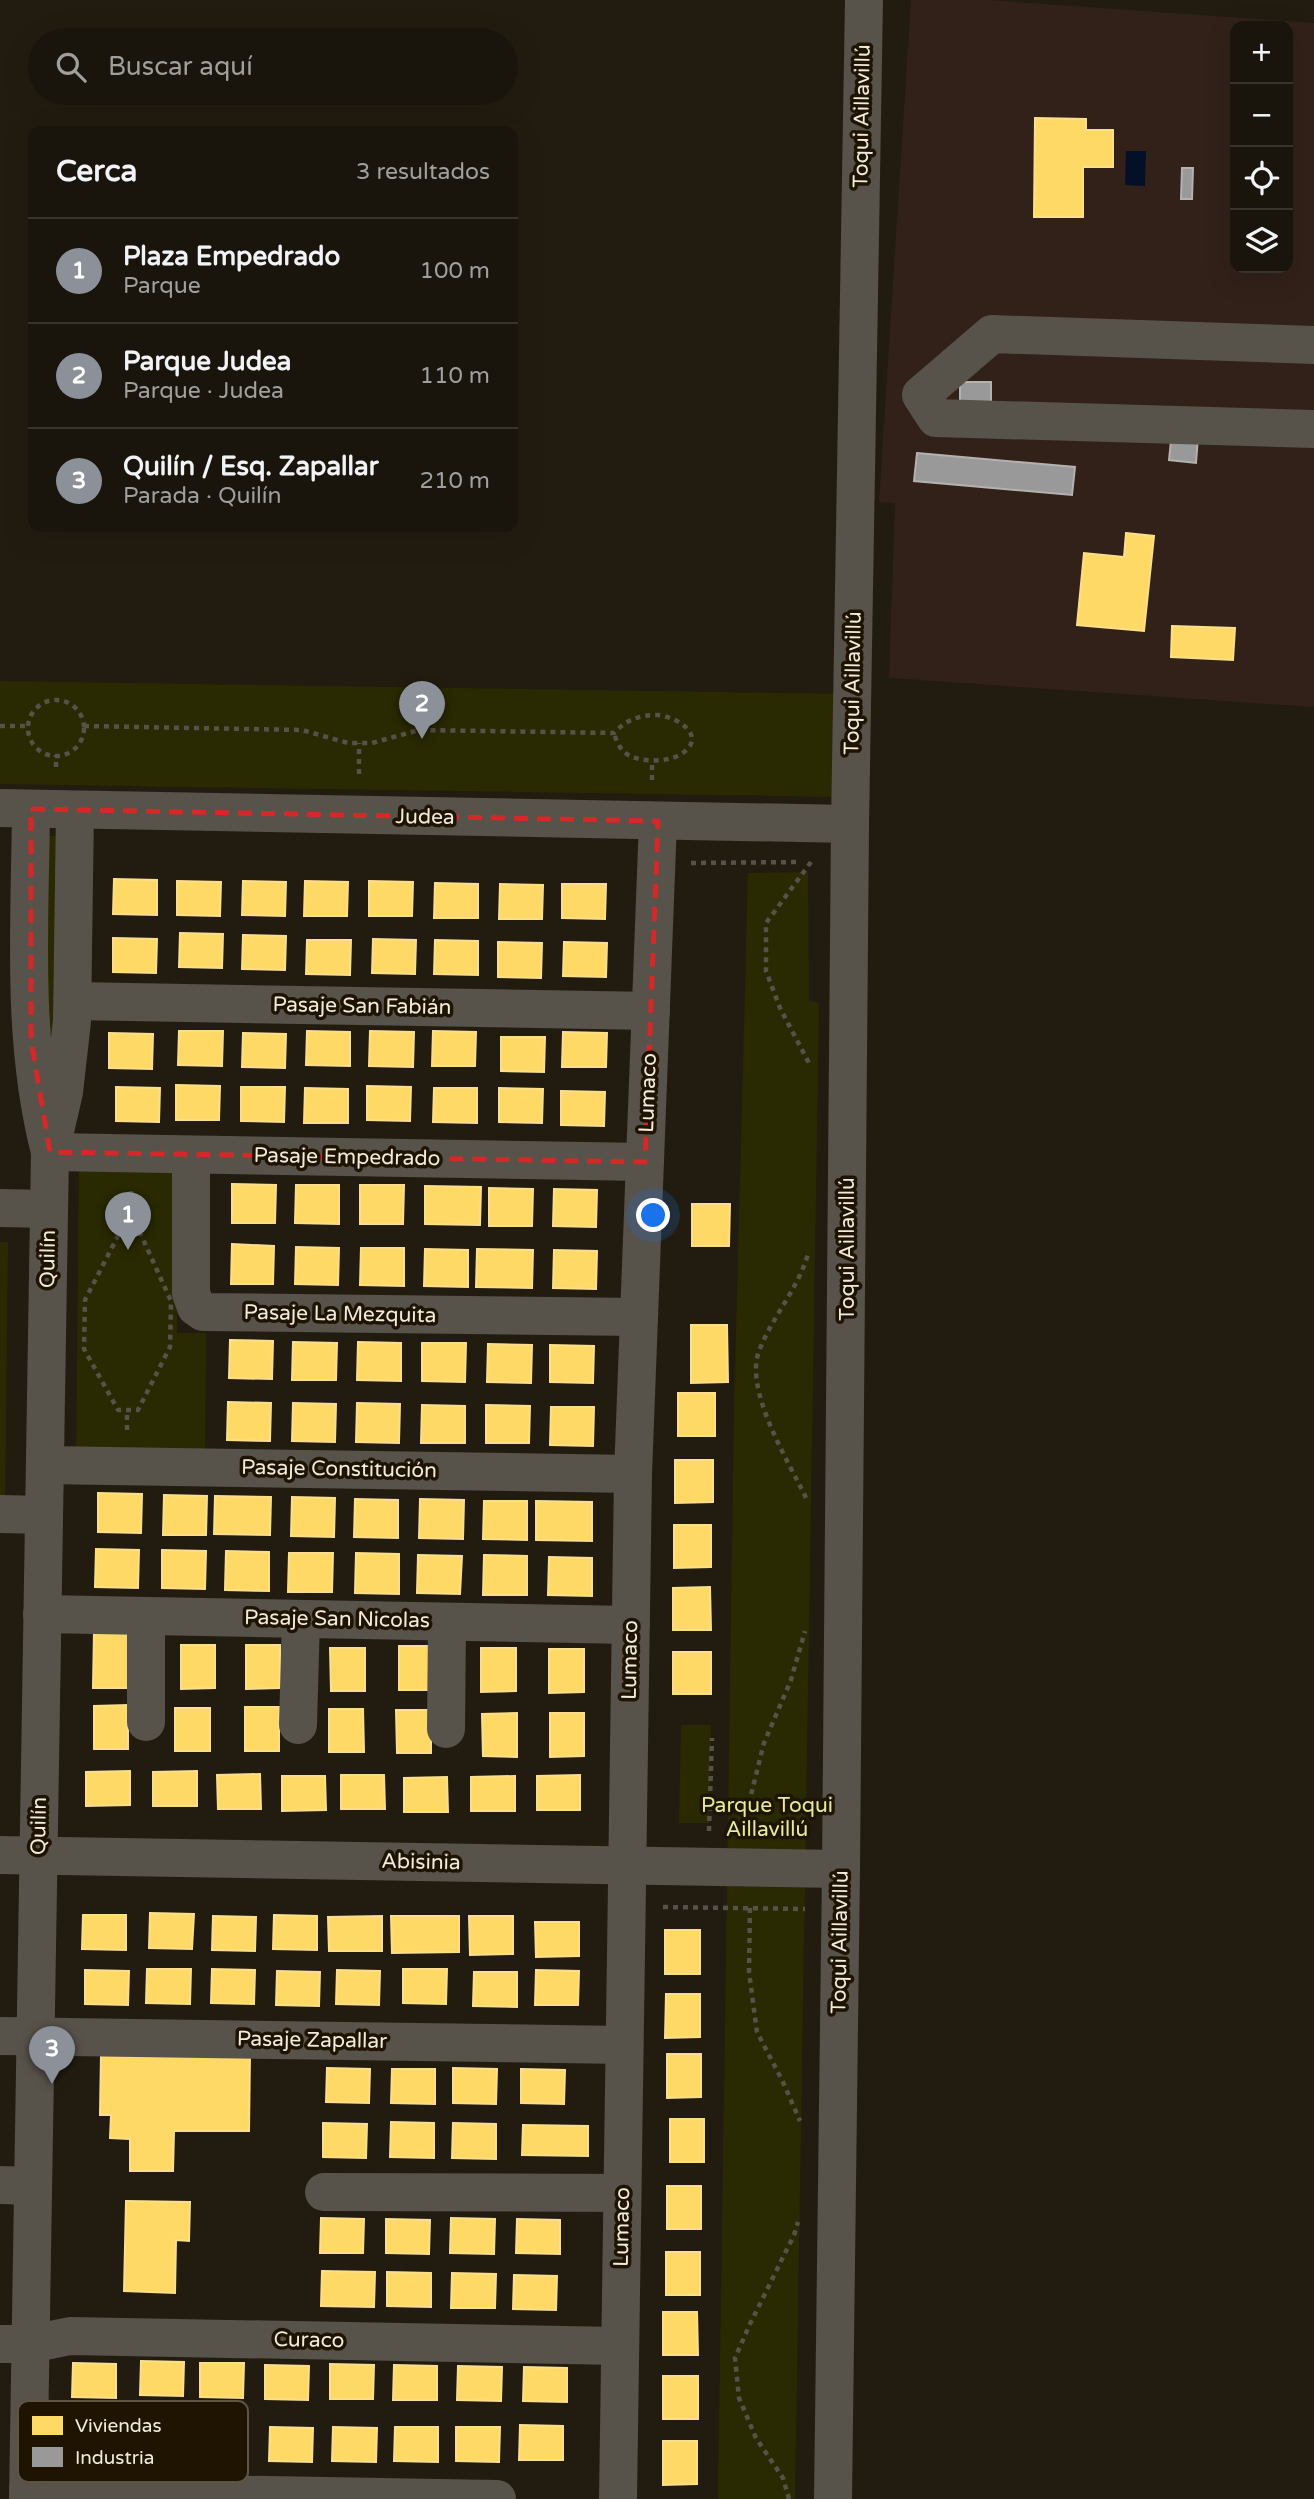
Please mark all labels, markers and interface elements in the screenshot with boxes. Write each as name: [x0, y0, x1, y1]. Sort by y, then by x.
map controls: [1230, 21, 1293, 273]
button: +: [1230, 21, 1293, 84]
search box: [28, 28, 518, 105]
street label: Toqui Aillavillú: [848, 44, 876, 188]
icon: search: [52, 48, 90, 86]
text: Buscar aquí: [108, 51, 253, 82]
button: −: [1230, 84, 1293, 147]
button: locate: [1230, 147, 1293, 210]
text: Cerca: [56, 153, 137, 190]
text: 3 resultados: [356, 158, 490, 186]
button: layers: [1230, 210, 1293, 273]
text: Plaza Empedrado: [123, 241, 340, 272]
text: 1: [72, 257, 86, 285]
text: 100 m: [420, 257, 490, 285]
text: Parque: [123, 272, 201, 300]
text: Parque Judea: [123, 346, 291, 377]
text: 2: [72, 362, 86, 390]
text: 110 m: [420, 362, 490, 390]
text: Parque · Judea: [123, 377, 284, 405]
text: Quilín / Esq. Zapallar: [123, 451, 379, 482]
text: 3: [72, 467, 86, 495]
text: 210 m: [420, 467, 490, 495]
text: Parada · Quilín: [123, 482, 282, 510]
street label: Toqui Aillavillú: [839, 611, 867, 755]
pin: 2: [399, 681, 445, 739]
street label: Judea: [395, 804, 455, 830]
street label: Pasaje San Fabián: [272, 992, 452, 1020]
street label: Lumaco: [634, 1053, 662, 1133]
street label: Pasaje Empedrado: [253, 1143, 441, 1171]
street label: Toqui Aillavillú: [835, 1177, 860, 1321]
pin: 1: [105, 1192, 151, 1250]
your location: [636, 1198, 670, 1232]
street label: Quilín: [35, 1230, 61, 1288]
street label: Pasaje La Mezquita: [243, 1300, 437, 1328]
street label: Pasaje Constitución: [241, 1455, 437, 1483]
street label: Pasaje San Nicolas: [244, 1605, 430, 1633]
street label: Lumaco: [617, 1620, 643, 1700]
park label: Parque Toqui Aillavillú: [701, 1793, 833, 1842]
street label: Quilín: [26, 1797, 52, 1855]
street label: Abisinia: [381, 1849, 461, 1875]
street label: Toqui Aillavillú: [826, 1870, 854, 2014]
pin: 3: [29, 2026, 75, 2084]
street label: Pasaje Zapallar: [237, 2026, 387, 2054]
street label: Lumaco: [609, 2187, 635, 2267]
street label: Curaco: [273, 2327, 345, 2353]
legend: [18, 2401, 248, 2482]
text: Viviendas: [75, 2415, 162, 2437]
text: Industria: [75, 2447, 154, 2469]

